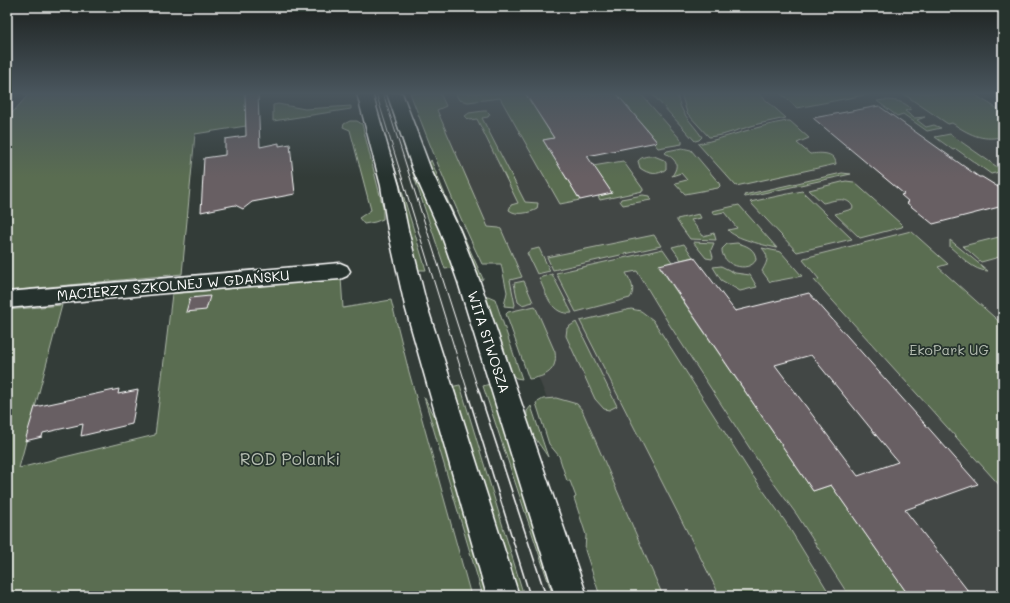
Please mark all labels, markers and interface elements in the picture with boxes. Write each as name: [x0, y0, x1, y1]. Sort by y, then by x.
street label: MACIERZY SZKOLNEJ W GDAŃSKU: [56, 265, 290, 305]
street label: WITA STWOSZA: [464, 288, 514, 396]
park label: EkoPark UG: [909, 340, 989, 359]
park label: ROD Polanki: [240, 447, 340, 469]

